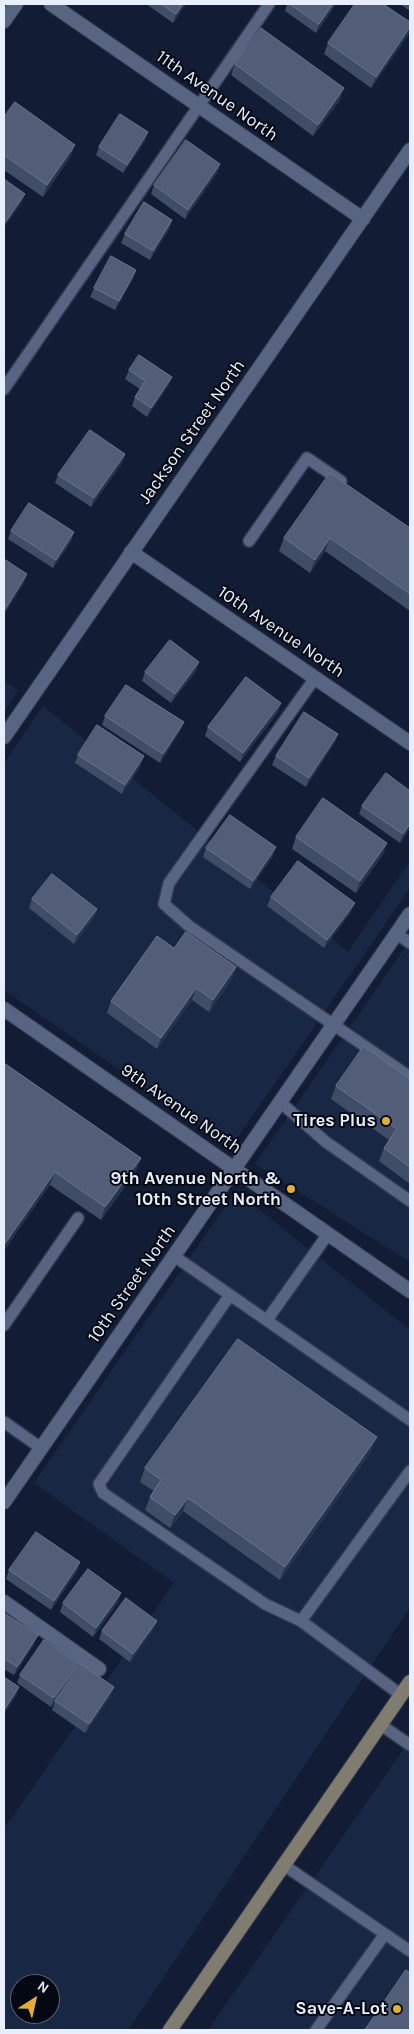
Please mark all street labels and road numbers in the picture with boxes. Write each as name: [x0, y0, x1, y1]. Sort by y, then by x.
street label: 11th Avenue North: [152, 46, 282, 146]
street label: Jackson Street North: [134, 356, 250, 508]
street label: 10th Avenue North: [213, 582, 349, 682]
street label: 9th Avenue North: [117, 1059, 245, 1159]
street label: 10th Street North: [83, 1221, 181, 1347]

